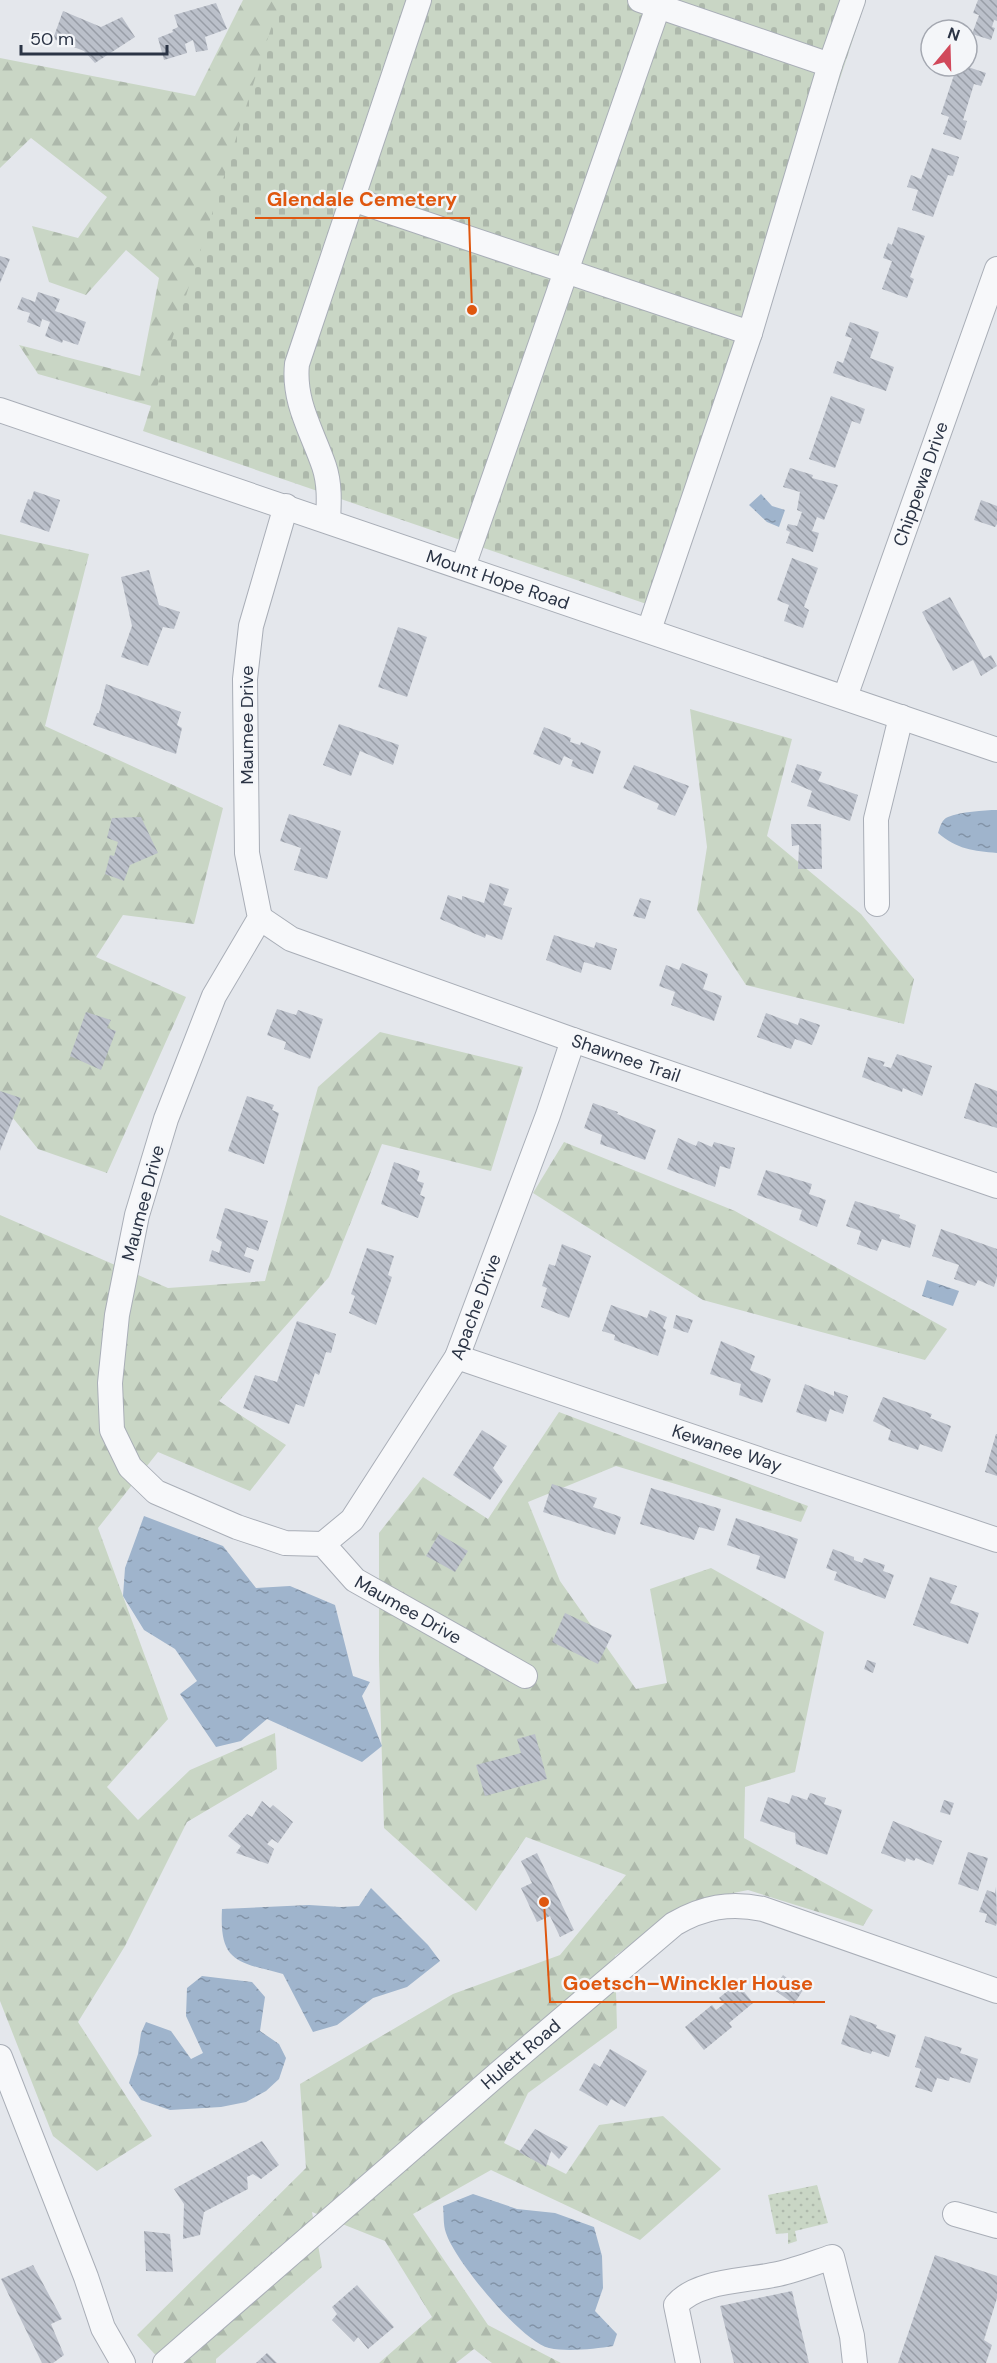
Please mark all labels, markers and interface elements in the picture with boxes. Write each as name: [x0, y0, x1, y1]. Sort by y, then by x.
scale bar: [21, 18, 166, 56]
north arrow: [919, 18, 979, 78]
text: N: [945, 22, 963, 46]
text: 50 m: [30, 27, 74, 51]
callout: Glendale Cemetery: [255, 180, 469, 218]
text: Glendale Cemetery: [267, 186, 457, 212]
street label: Chippewa Drive: [887, 418, 954, 550]
street label: Mount Hope Road: [423, 544, 572, 615]
street label: Maumee Drive: [235, 665, 259, 785]
street label: Shawnee Trail: [568, 1028, 684, 1088]
street label: Maumee Drive: [116, 1142, 170, 1264]
street label: Apache Drive: [445, 1251, 507, 1363]
street label: Kewanee Way: [669, 1419, 785, 1478]
street label: Maumee Drive: [350, 1570, 466, 1650]
callout: Goetsch–Winckler House: [550, 1964, 825, 2002]
text: Goetsch–Winckler House: [563, 1970, 813, 1996]
street label: Hulett Road: [476, 2014, 566, 2095]

